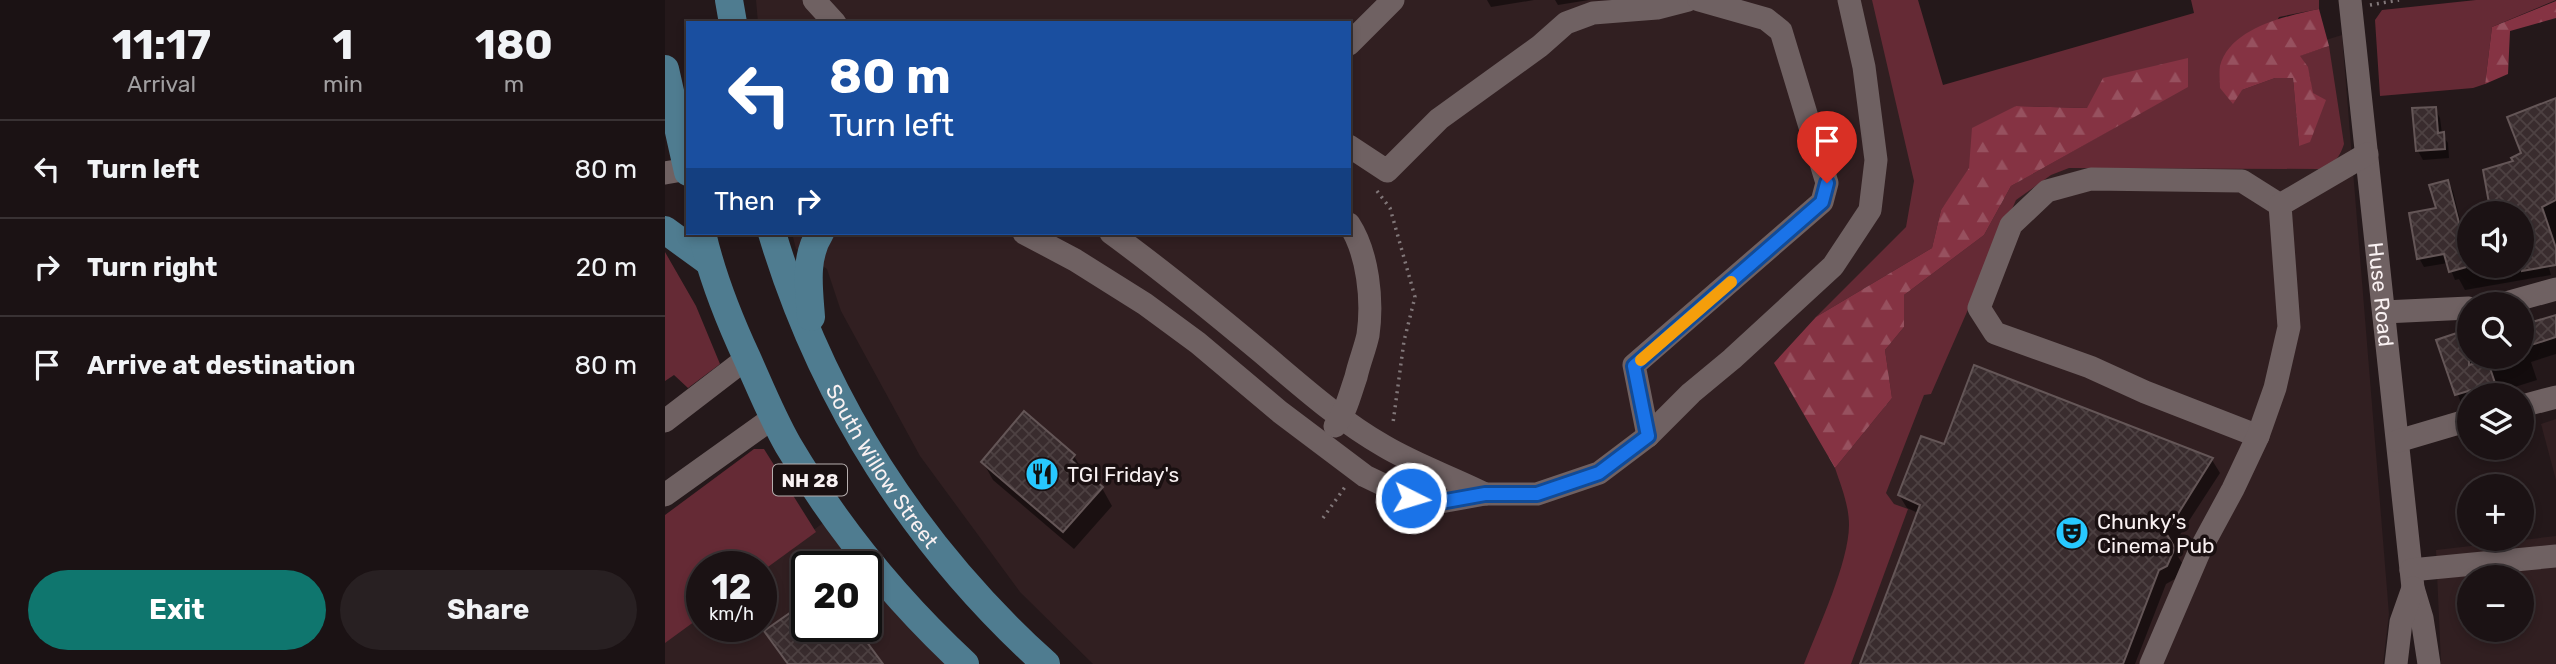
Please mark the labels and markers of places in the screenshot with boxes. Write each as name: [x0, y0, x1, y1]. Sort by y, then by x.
pin: [1797, 111, 1857, 183]
restaurant icon: TGI Friday's: [1023, 455, 1061, 493]
place label: TGI Friday's: [1067, 462, 1179, 487]
place label: Chunky's Cinema Pub: [2097, 509, 2215, 558]
theatre icon: Chunky's Cinema Pub: [2053, 514, 2091, 552]

